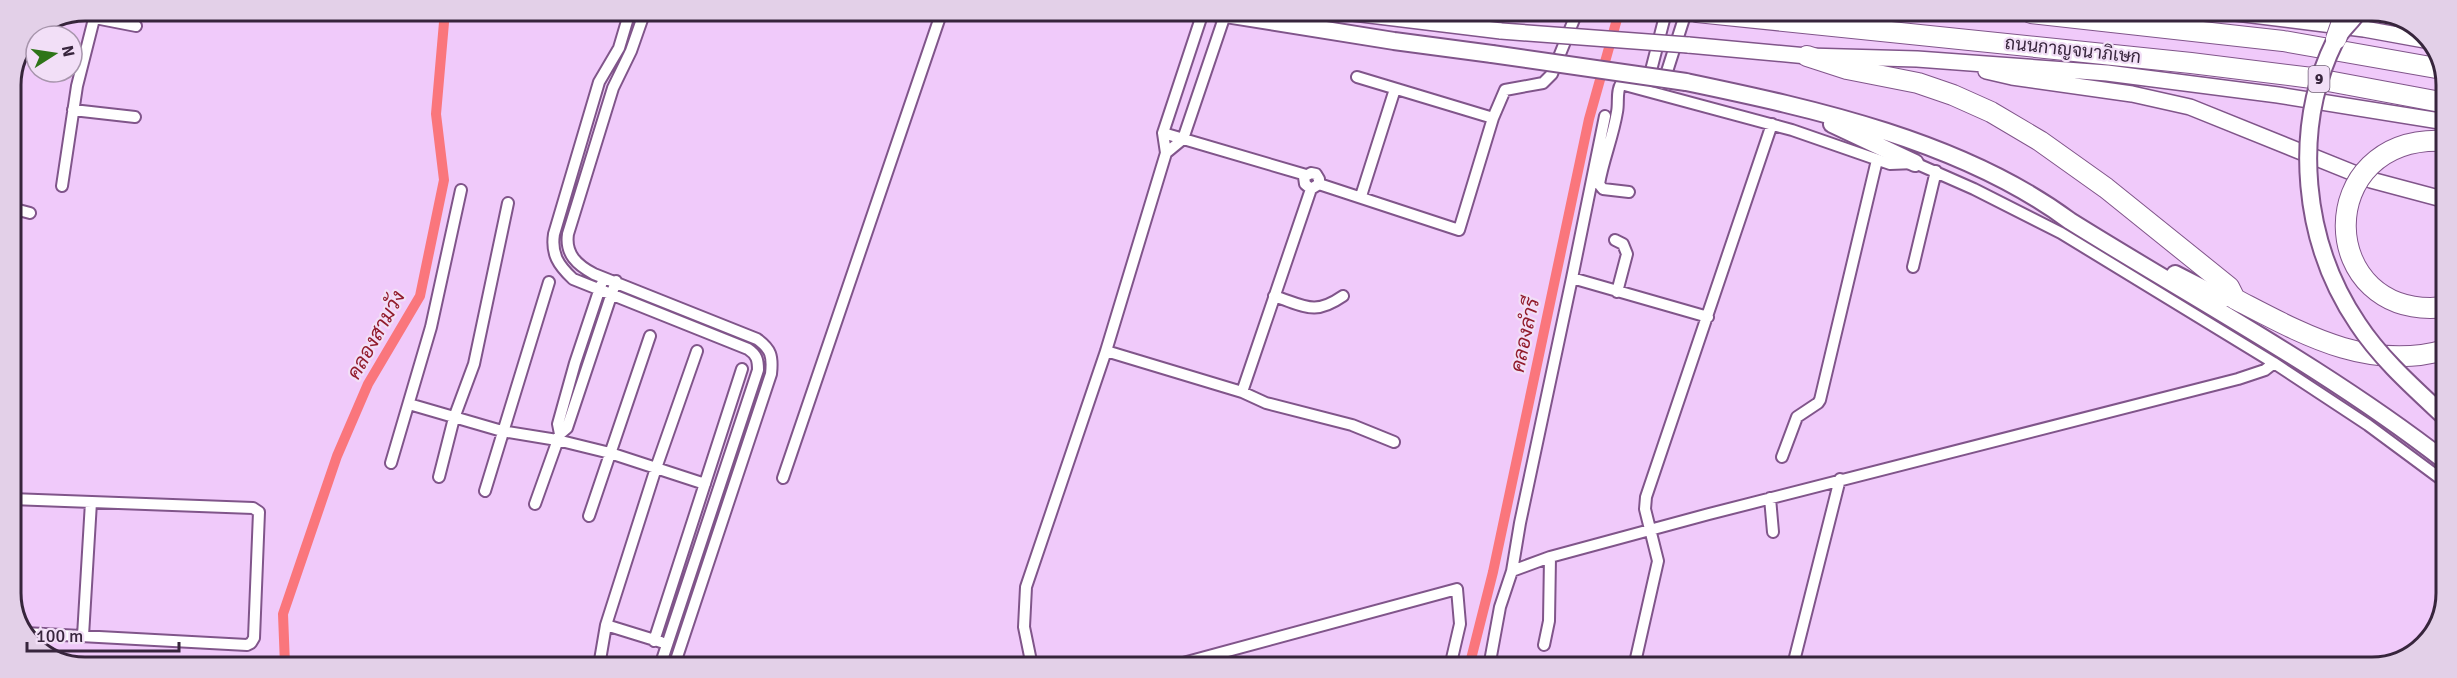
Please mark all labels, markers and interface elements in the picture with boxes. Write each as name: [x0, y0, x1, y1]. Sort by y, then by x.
north arrow: [24, 24, 84, 84]
street label: ถนนกาญจนาภิเษก: [2004, 32, 2142, 68]
text: N: [57, 44, 79, 59]
road number: 9: [2308, 66, 2330, 92]
water label: คลองสามวัง: [341, 286, 411, 384]
water label: คลองลำรี: [1504, 294, 1545, 375]
scale bar: [27, 615, 178, 653]
text: 100 m: [36, 625, 83, 647]

